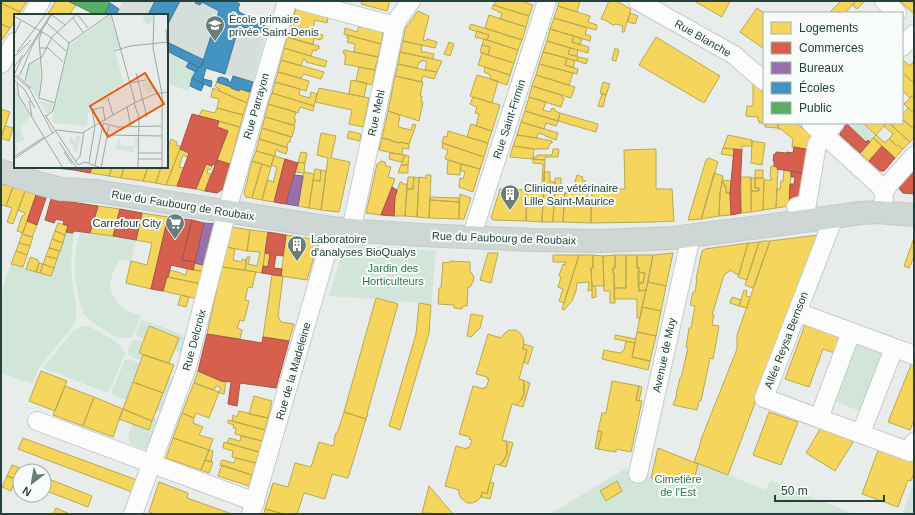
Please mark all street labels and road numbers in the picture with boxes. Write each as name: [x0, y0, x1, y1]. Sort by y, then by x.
street label: Rue Blanche: [673, 17, 733, 59]
street label: Rue Parrayon: [241, 72, 271, 140]
street label: Rue Saint-Firmin: [491, 78, 527, 160]
street label: Rue Mehl: [365, 89, 387, 137]
street label: Rue du Faubourg de Roubaix: [111, 188, 256, 222]
street label: Rue du Faubourg de Roubaix: [432, 229, 577, 247]
street label: Allée Reysa Bernson: [762, 290, 810, 390]
street label: Rue Delcroix: [180, 308, 208, 372]
street label: Avenue de Muy: [650, 316, 678, 394]
street label: Rue de la Madeleine: [273, 321, 313, 421]

